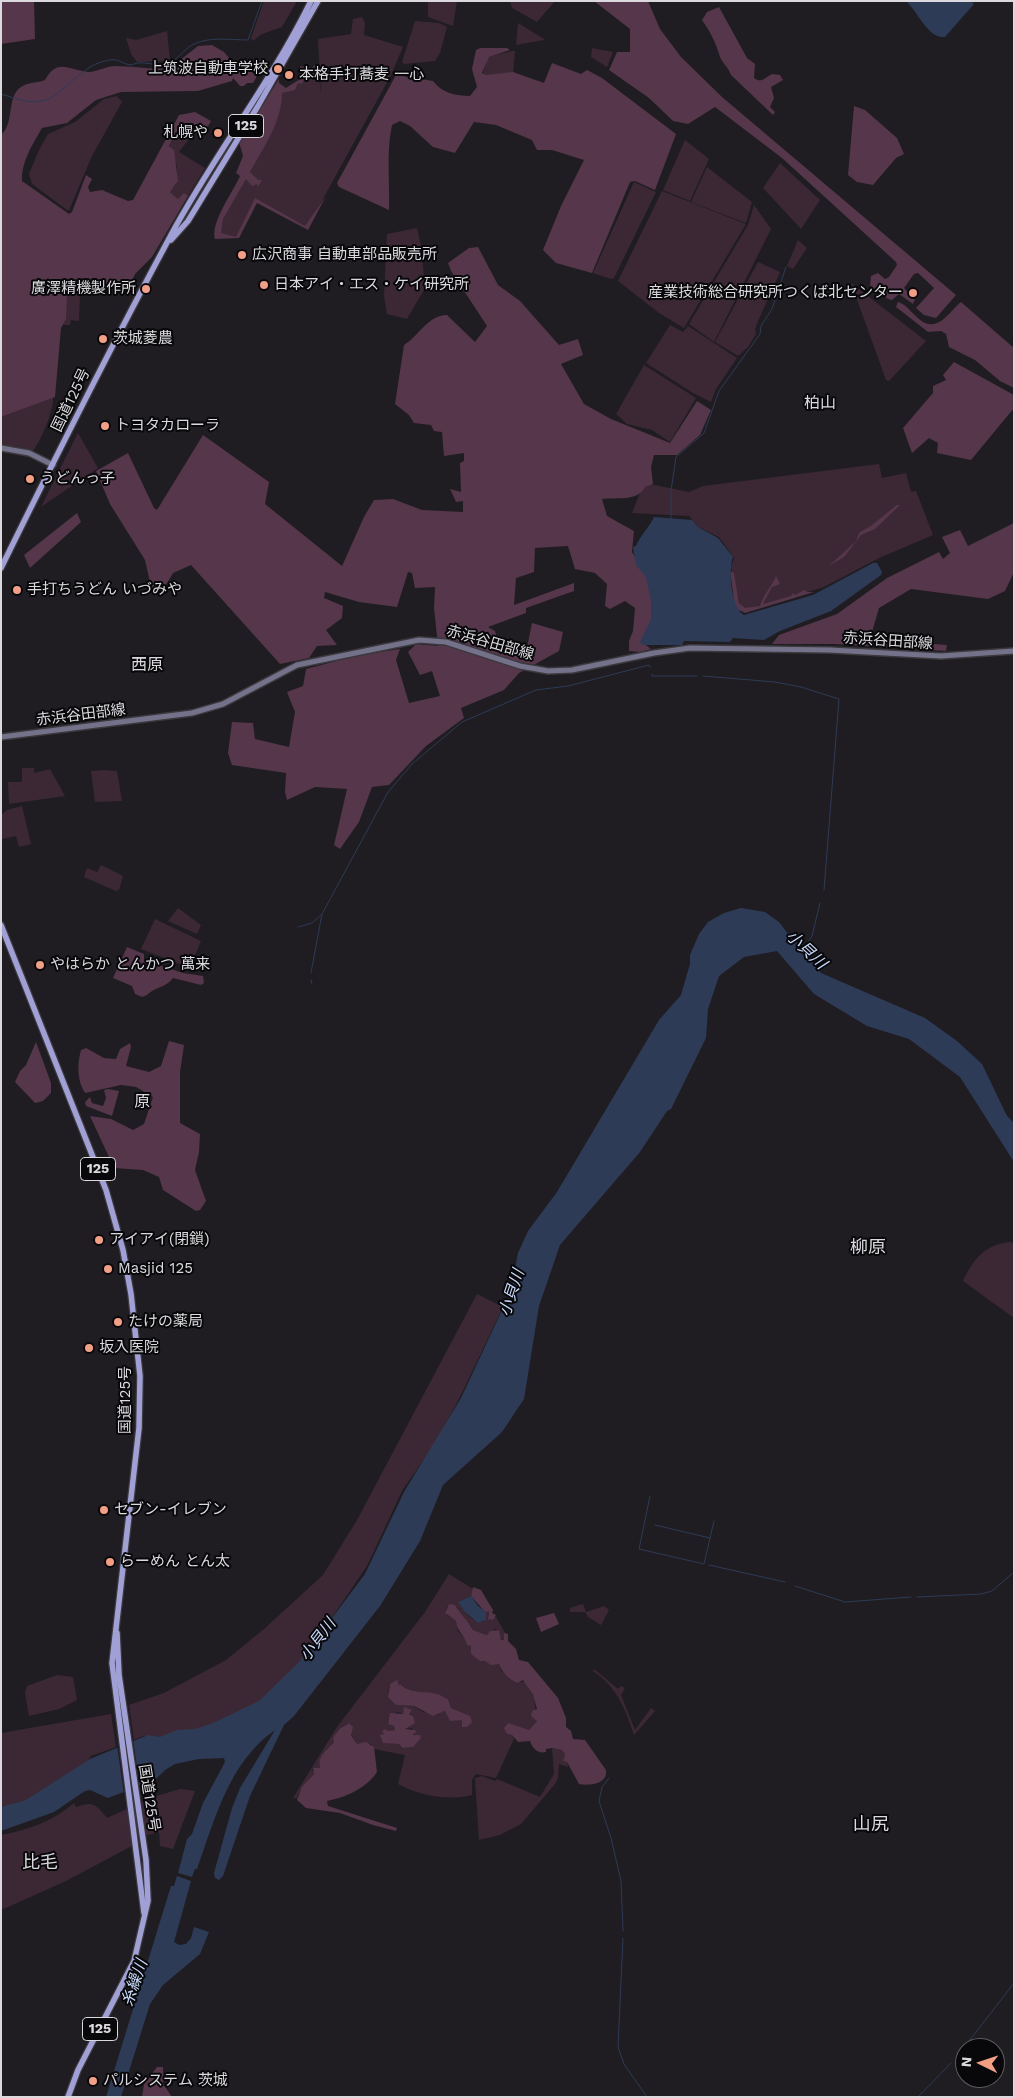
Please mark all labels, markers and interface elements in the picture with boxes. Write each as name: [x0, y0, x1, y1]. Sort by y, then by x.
place label: 上筑波自動車学校: [148, 60, 268, 78]
marker: 上筑波自動車学校: [272, 63, 284, 75]
place label: 本格手打蕎麦 一心: [299, 66, 424, 84]
marker: 本格手打蕎麦 一心: [283, 69, 295, 81]
road number: 125: [228, 114, 264, 138]
place label: 札幌や: [163, 124, 208, 142]
marker: 札幌や: [212, 127, 224, 139]
place label: 広沢商事 自動車部品販売所: [252, 246, 437, 264]
marker: 広沢商事 自動車部品販売所: [236, 249, 248, 261]
place label: 日本アイ・エス・ケイ研究所: [274, 276, 469, 294]
marker: 日本アイ・エス・ケイ研究所: [258, 279, 270, 291]
place label: 廣澤精機製作所: [31, 280, 136, 298]
marker: 廣澤精機製作所: [140, 283, 152, 295]
place label: 産業技術総合研究所つくば北センター: [648, 284, 903, 302]
marker: 産業技術総合研究所つくば北センター: [907, 287, 919, 299]
place label: 茨城菱農: [113, 330, 173, 348]
marker: 茨城菱農: [97, 333, 109, 345]
street label: 国道125号: [48, 365, 94, 435]
district label: 柏山: [804, 393, 836, 413]
place label: トヨタカローラ: [115, 417, 220, 435]
marker: トヨタカローラ: [99, 420, 111, 432]
place label: うどんっ子: [40, 470, 115, 488]
marker: うどんっ子: [24, 473, 36, 485]
place label: 手打ちうどん いづみや: [27, 581, 182, 599]
marker: 手打ちうどん いづみや: [11, 584, 23, 596]
street label: 赤浜谷田部線: [444, 622, 536, 664]
street label: 赤浜谷田部線: [842, 629, 934, 653]
district label: 西原: [131, 655, 163, 675]
street label: 赤浜谷田部線: [35, 701, 127, 729]
water label: 小貝川: [782, 927, 830, 973]
place label: やはらか とんかつ 萬来: [50, 956, 210, 974]
marker: やはらか とんかつ 萬来: [34, 959, 46, 971]
district label: 原: [134, 1092, 150, 1112]
road number: 125: [80, 1158, 116, 1180]
place label: アイアイ(閉鎖): [109, 1231, 209, 1249]
marker: アイアイ(閉鎖): [93, 1234, 105, 1246]
district label: 柳原: [850, 1237, 886, 1259]
place label: Masjid 125: [118, 1260, 193, 1278]
marker: Masjid 125: [102, 1263, 114, 1275]
water label: 小貝川: [495, 1267, 529, 1319]
place label: たけの薬局: [128, 1313, 203, 1331]
marker: たけの薬局: [112, 1316, 124, 1328]
place label: 坂入医院: [99, 1339, 159, 1357]
marker: 坂入医院: [83, 1342, 95, 1354]
street label: 国道125号: [117, 1366, 135, 1434]
place label: セブン-イレブン: [114, 1501, 227, 1519]
marker: セブン-イレブン: [98, 1504, 110, 1516]
place label: らーめん とん太: [120, 1553, 230, 1571]
marker: らーめん とん太: [104, 1556, 116, 1568]
water label: 小貝川: [296, 1615, 340, 1665]
street label: 国道125号: [135, 1763, 163, 1833]
district label: 山尻: [853, 1814, 889, 1836]
district label: 比毛: [22, 1852, 58, 1874]
water label: 糸繰川: [118, 1957, 152, 2009]
road number: 125: [82, 2018, 118, 2040]
north arrow: [955, 2038, 1005, 2088]
text: N: [958, 2056, 974, 2068]
place label: パルシステム 茨城: [103, 2072, 228, 2090]
marker: パルシステム 茨城: [87, 2075, 99, 2087]

